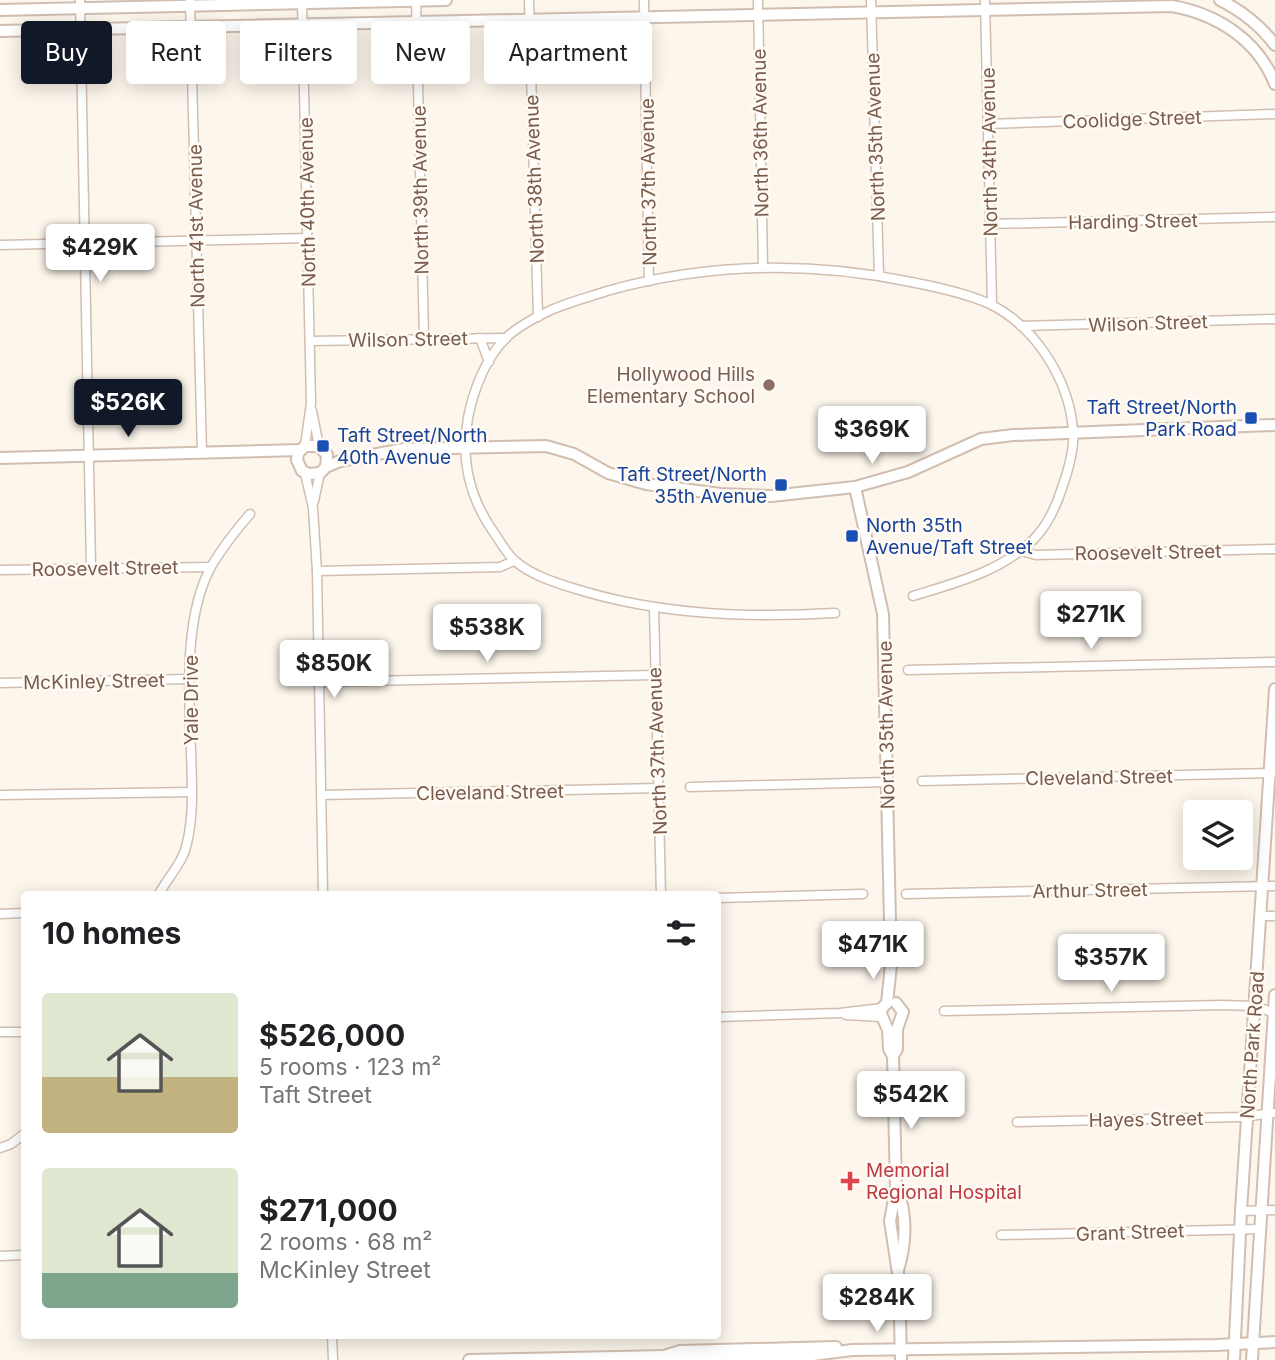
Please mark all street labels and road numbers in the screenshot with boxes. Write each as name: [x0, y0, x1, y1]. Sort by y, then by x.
street label: North 36th Avenue: [748, 48, 773, 218]
street label: North 35th Avenue: [861, 52, 890, 222]
street label: North 34th Avenue: [977, 67, 1002, 237]
street label: North 38th Avenue: [520, 94, 549, 264]
street label: North 37th Avenue: [636, 98, 661, 266]
street label: North 39th Avenue: [408, 105, 433, 275]
street label: Coolidge Street: [1062, 106, 1202, 133]
street label: North 40th Avenue: [295, 117, 320, 287]
street label: North 41st Avenue: [184, 144, 209, 308]
street label: Harding Street: [1068, 209, 1198, 234]
street label: Wilson Street: [1088, 310, 1208, 337]
street label: Wilson Street: [348, 327, 468, 352]
street label: Roosevelt Street: [1074, 540, 1222, 565]
street label: Roosevelt Street: [31, 556, 179, 581]
street label: North 35th Avenue: [874, 640, 899, 810]
street label: Yale Drive: [180, 655, 203, 745]
street label: North 37th Avenue: [643, 667, 672, 835]
street label: McKinley Street: [23, 669, 165, 694]
street label: Cleveland Street: [1025, 765, 1173, 790]
street label: Cleveland Street: [416, 780, 564, 805]
street label: Arthur Street: [1032, 878, 1148, 903]
street label: North Park Road: [1236, 971, 1269, 1120]
street label: Hayes Street: [1088, 1107, 1204, 1132]
street label: Grant Street: [1075, 1219, 1185, 1246]

